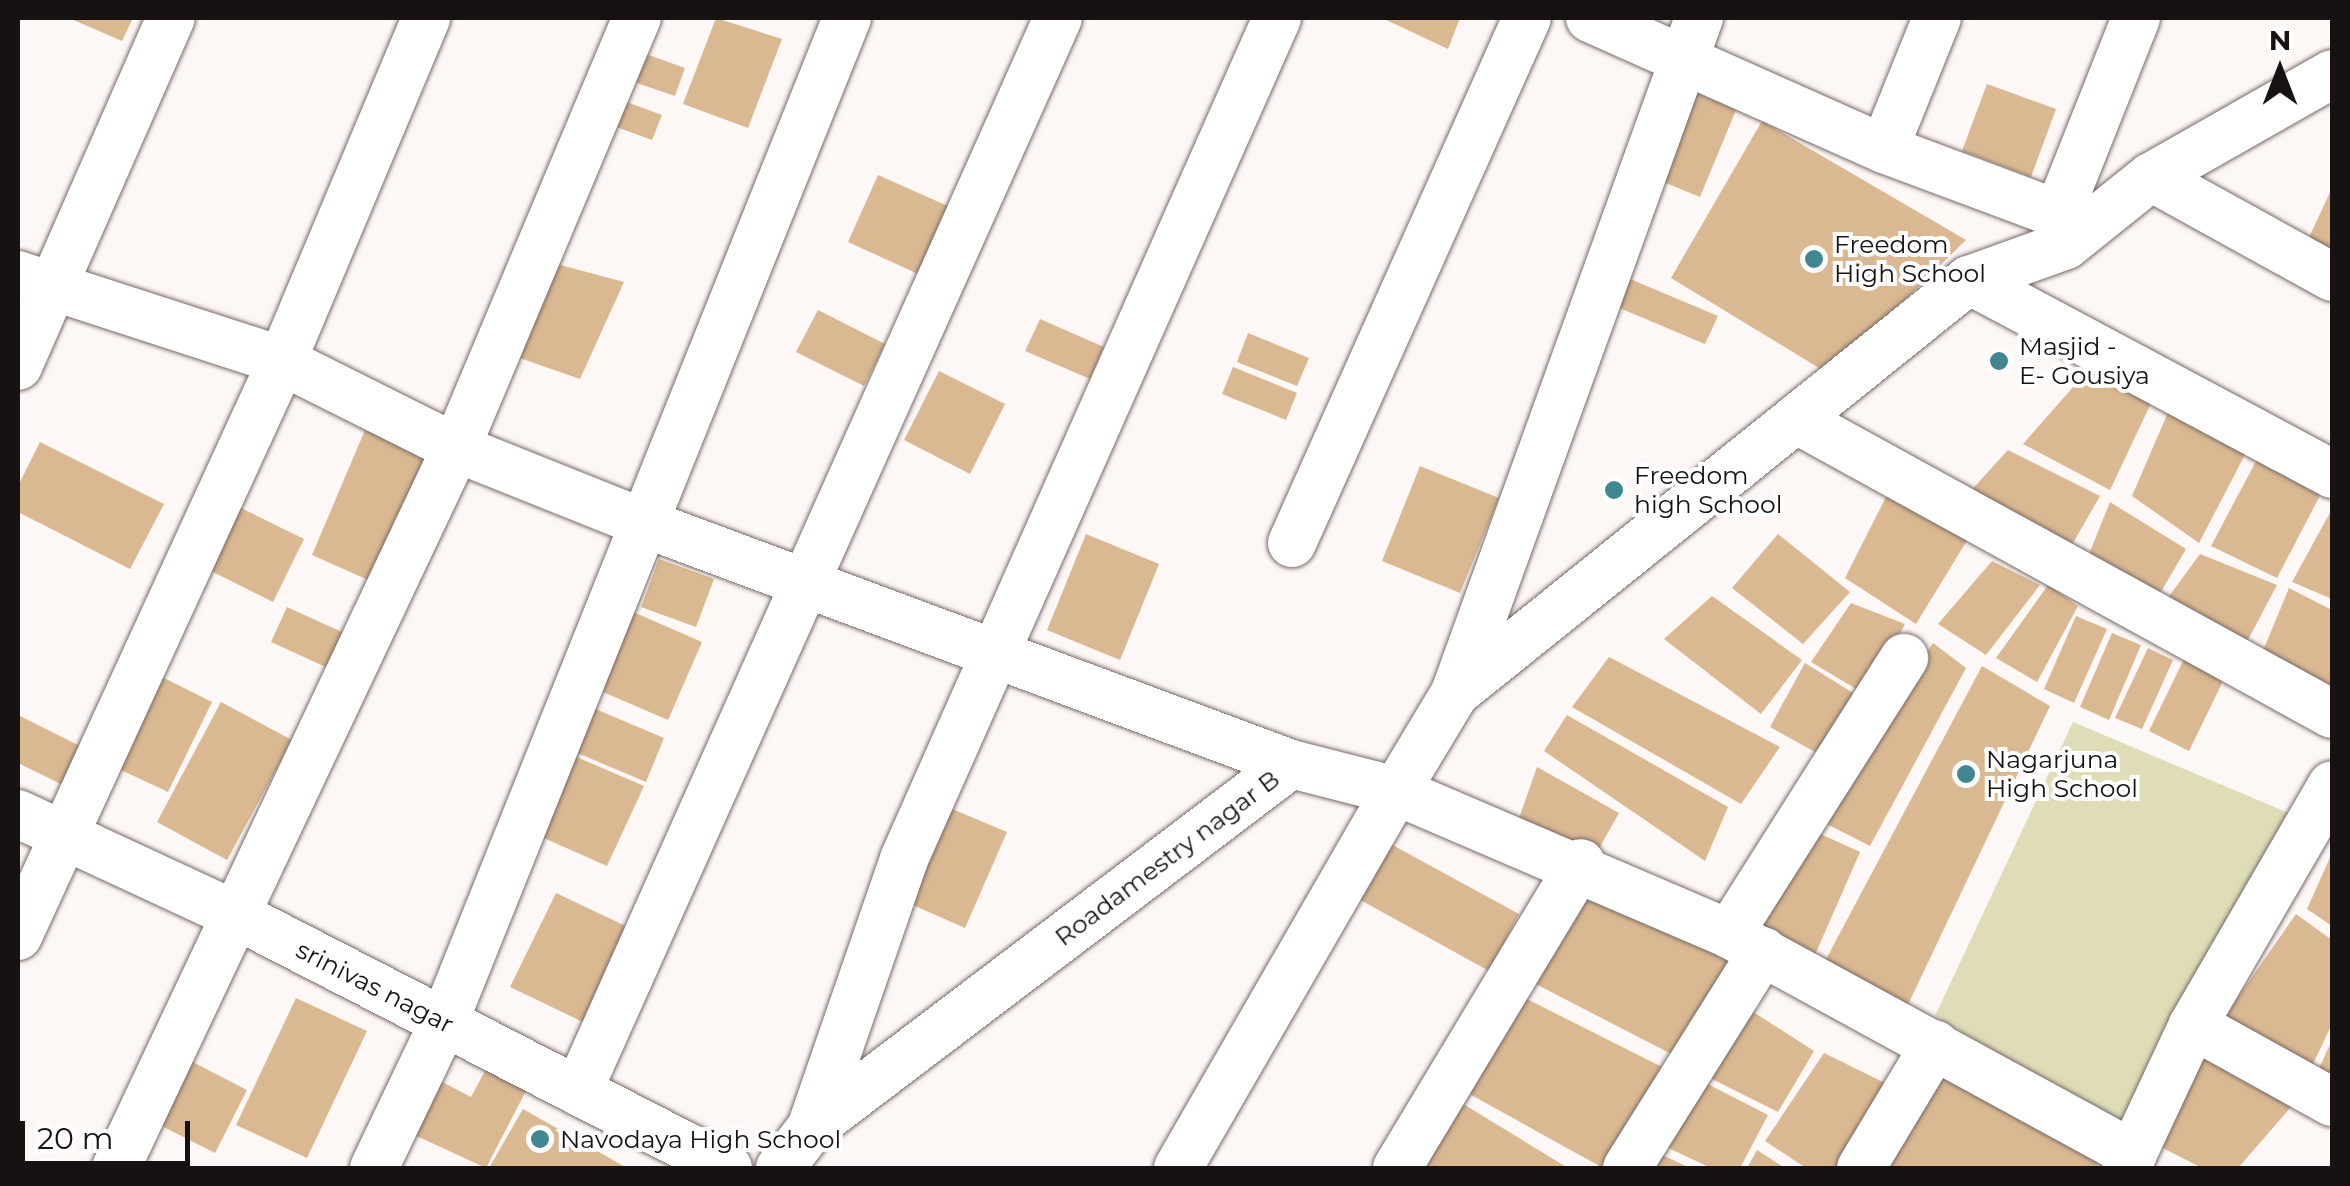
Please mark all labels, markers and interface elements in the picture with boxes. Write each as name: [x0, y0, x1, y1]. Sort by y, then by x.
north arrow: [2230, 20, 2330, 120]
text: N: [2269, 23, 2291, 57]
place label: Freedom High School: [1834, 230, 1986, 289]
marker: Freedom High School: [1803, 248, 1825, 270]
place label: Masjid - E- Gousiya: [2019, 332, 2150, 391]
marker: Masjid - E- Gousiya: [1988, 350, 2010, 372]
place label: Freedom high School: [1634, 461, 1782, 520]
marker: Freedom high School: [1603, 479, 1625, 501]
place label: Nagarjuna High School: [1986, 745, 2138, 804]
marker: Nagarjuna High School: [1955, 763, 1977, 785]
street label: Roadamestry nagar B: [1049, 764, 1285, 952]
street label: srinivas nagar: [291, 934, 459, 1040]
scale bar: [25, 1101, 195, 1163]
text: 20 m: [37, 1120, 114, 1157]
place label: Navodaya High School: [560, 1124, 841, 1154]
marker: Navodaya High School: [529, 1128, 551, 1150]

